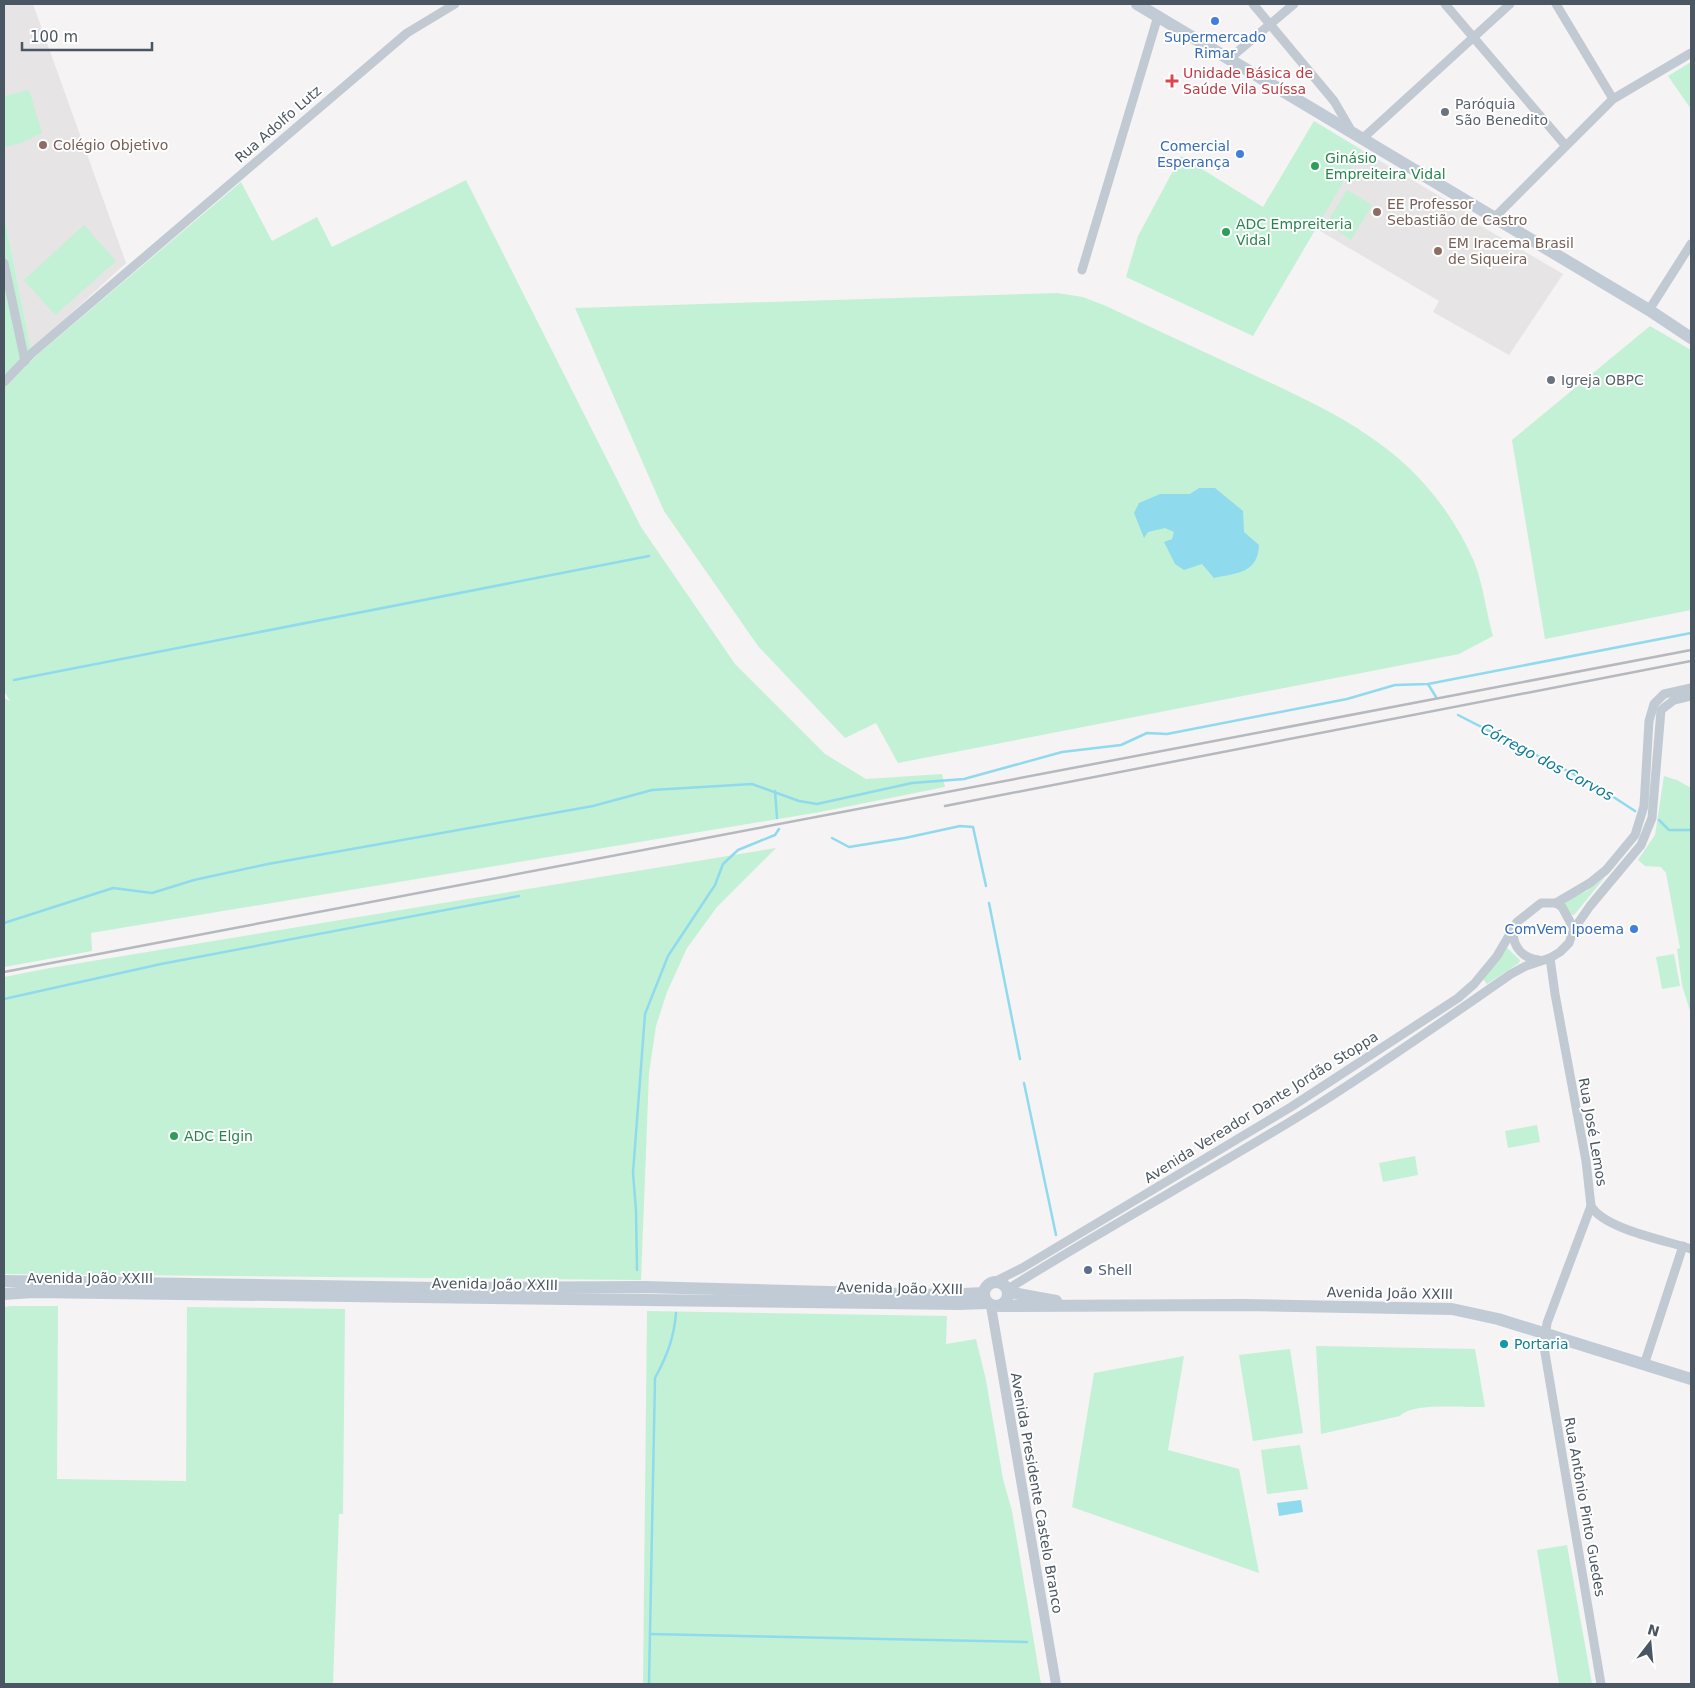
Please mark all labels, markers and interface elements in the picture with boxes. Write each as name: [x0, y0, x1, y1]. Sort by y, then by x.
marker: Supermercado Rimar: [1209, 15, 1221, 27]
scale bar: [22, 20, 152, 52]
text: 100 m: [30, 28, 78, 46]
place label: Supermercado Rimar: [1164, 29, 1266, 61]
place label: Unidade Básica de Saúde Vila Suíssa: [1183, 65, 1313, 97]
marker: Unidade Básica de Saúde Vila Suíssa: [1165, 74, 1179, 88]
street label: Rua Adolfo Lutz: [232, 82, 324, 166]
place label: Paróquia São Benedito: [1455, 96, 1548, 128]
marker: Paróquia São Benedito: [1439, 106, 1451, 118]
place label: Colégio Objetivo: [53, 137, 168, 153]
place label: Comercial Esperança: [1157, 138, 1230, 170]
marker: Colégio Objetivo: [37, 139, 49, 151]
marker: Comercial Esperança: [1234, 148, 1246, 160]
place label: Ginásio Empreiteira Vidal: [1325, 150, 1446, 182]
marker: Ginásio Empreiteira Vidal: [1309, 160, 1321, 172]
place label: EE Professor Sebastião de Castro: [1387, 196, 1527, 228]
marker: EE Professor Sebastião de Castro: [1371, 206, 1383, 218]
place label: ADC Empreiteria Vidal: [1236, 216, 1352, 248]
marker: ADC Empreiteria Vidal: [1220, 226, 1232, 238]
place label: EM Iracema Brasil de Siqueira: [1448, 235, 1574, 267]
marker: EM Iracema Brasil de Siqueira: [1432, 245, 1444, 257]
place label: Igreja OBPC: [1561, 372, 1644, 388]
marker: Igreja OBPC: [1545, 374, 1557, 386]
water label: Córrego dos Corvos: [1478, 719, 1617, 805]
place label: ComVem Ipoema: [1504, 921, 1624, 937]
marker: ComVem Ipoema: [1628, 923, 1640, 935]
street label: Avenida Vereador Dante Jordão Stoppa: [1141, 1028, 1381, 1186]
street label: Rua José Lemos: [1576, 1077, 1610, 1187]
place label: ADC Elgin: [184, 1128, 253, 1144]
marker: ADC Elgin: [168, 1130, 180, 1142]
place label: Shell: [1098, 1262, 1132, 1278]
marker: Shell: [1082, 1264, 1094, 1276]
street label: Avenida João XXIII: [27, 1270, 153, 1286]
street label: Avenida João XXIII: [432, 1275, 558, 1293]
street label: Avenida João XXIII: [837, 1279, 963, 1297]
street label: Avenida João XXIII: [1327, 1284, 1453, 1302]
place label: Portaria: [1514, 1336, 1569, 1352]
marker: Portaria: [1498, 1338, 1510, 1350]
street label: Avenida Presidente Castelo Branco: [1008, 1371, 1066, 1615]
street label: Rua Antônio Pinto Guedes: [1561, 1416, 1609, 1598]
north arrow: [1625, 1618, 1675, 1668]
text: N: [1646, 1621, 1661, 1640]

